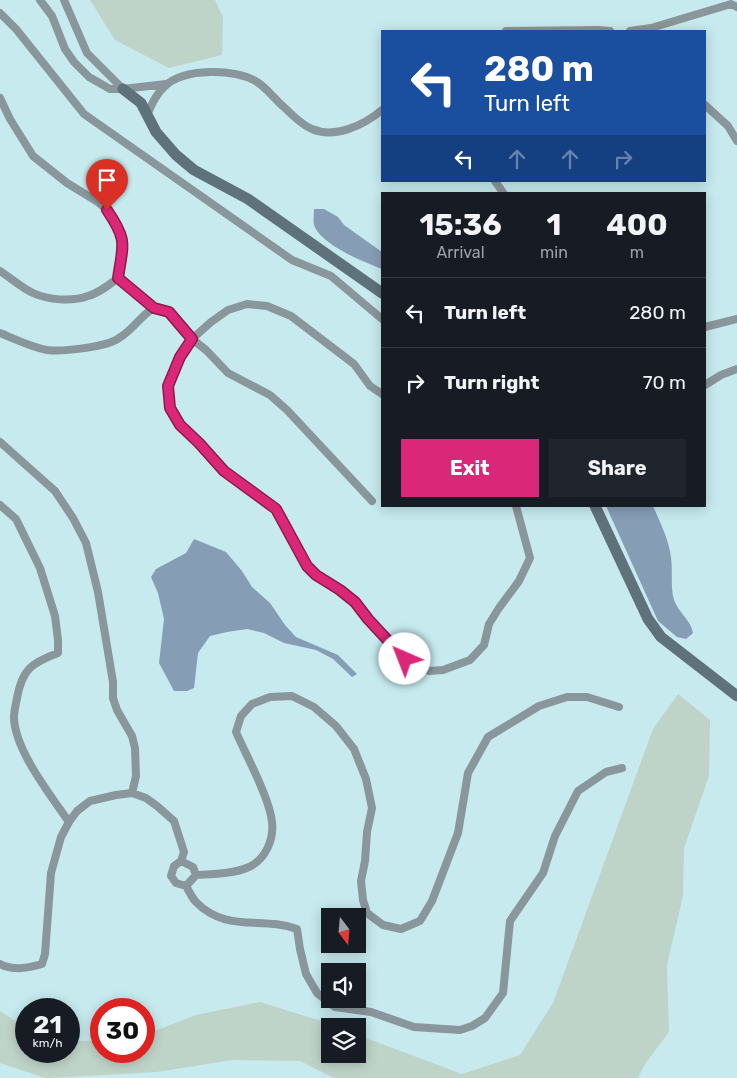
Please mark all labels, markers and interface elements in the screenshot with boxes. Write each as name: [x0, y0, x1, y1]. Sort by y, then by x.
text: 280 m: [484, 48, 594, 90]
icon: left: [401, 50, 466, 115]
text: Turn left: [484, 90, 570, 117]
icon: left: [450, 145, 478, 173]
icon: ahead: [503, 145, 531, 173]
icon: ahead: [556, 145, 584, 173]
icon: right: [609, 145, 637, 173]
pin: [86, 159, 128, 210]
icon: arrive: [93, 166, 121, 194]
text: 15:36: [419, 207, 502, 243]
text: 1: [547, 207, 561, 243]
text: 400: [606, 207, 668, 243]
text: Arrival: [437, 243, 485, 262]
text: min: [540, 243, 568, 262]
text: m: [630, 243, 644, 262]
icon: left: [401, 299, 429, 327]
text: Turn left: [444, 301, 526, 324]
text: 280 m: [629, 301, 686, 324]
icon: right: [401, 369, 429, 397]
text: Turn right: [444, 371, 539, 394]
text: 70 m: [643, 371, 686, 394]
button: Exit: [401, 439, 539, 497]
button: Share: [549, 439, 686, 497]
position arrow: [378, 632, 430, 684]
north arrow: [321, 908, 366, 952]
map controls: [321, 908, 366, 1063]
button: sound: [321, 963, 366, 1008]
speed limit sign: 30: [90, 998, 155, 1063]
text: 21: [33, 1010, 62, 1039]
button: layers: [321, 1018, 366, 1063]
text: km/h: [33, 1036, 62, 1050]

